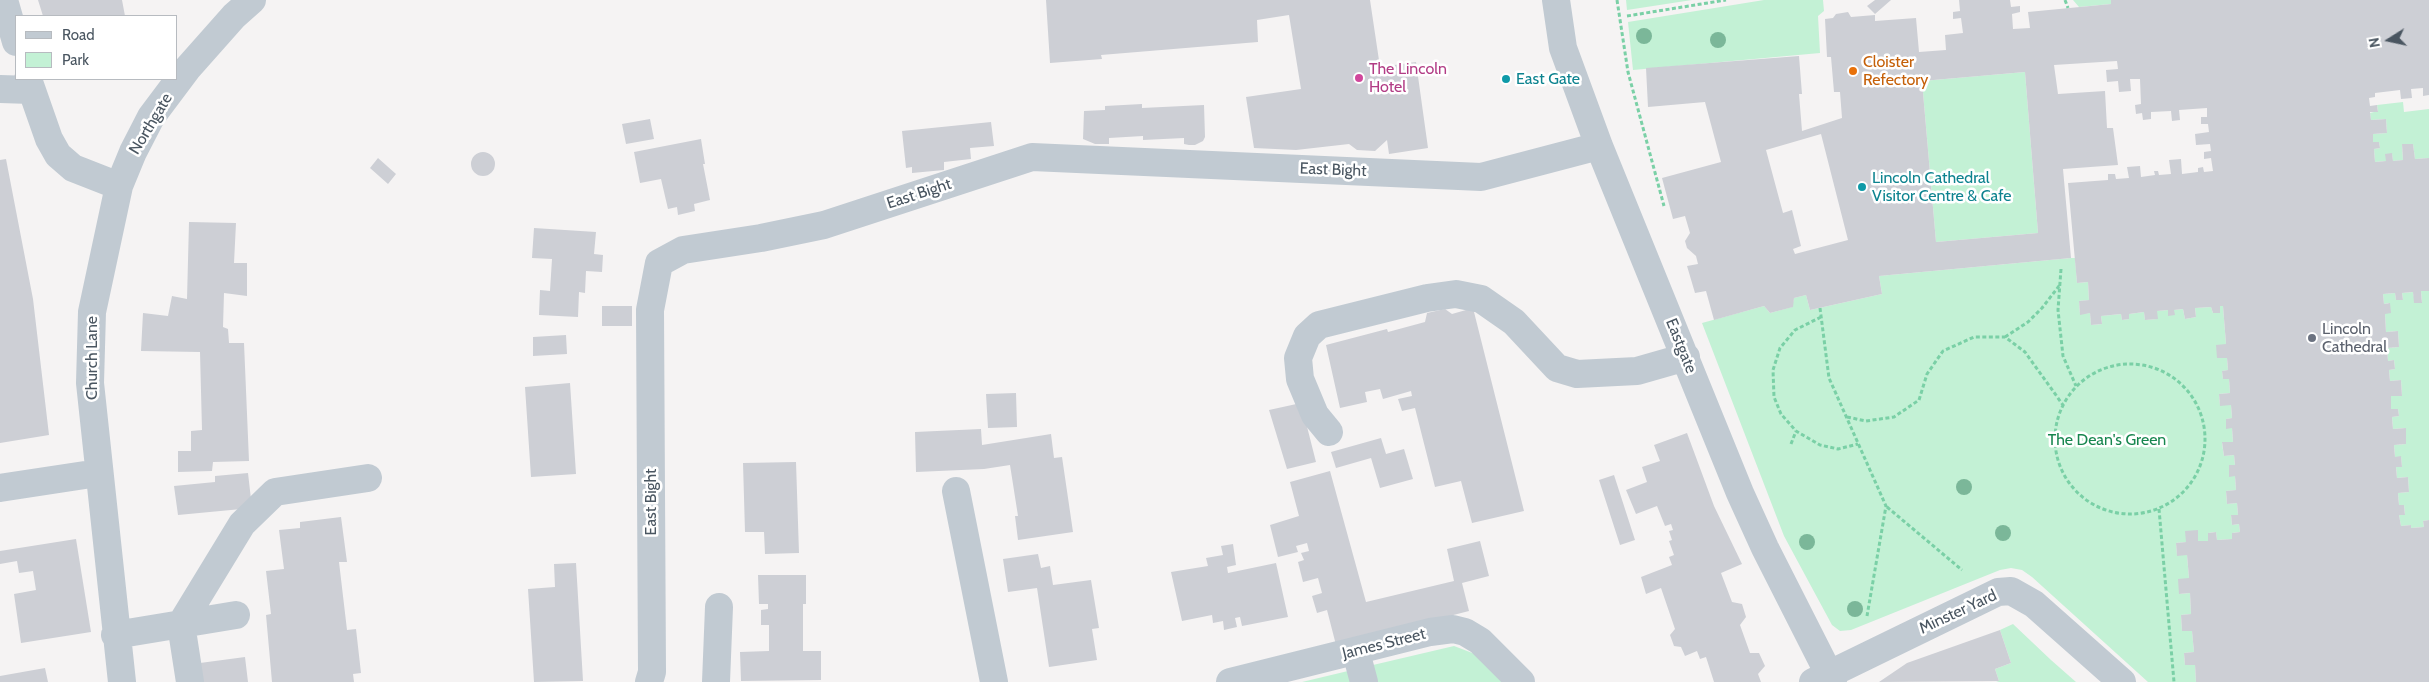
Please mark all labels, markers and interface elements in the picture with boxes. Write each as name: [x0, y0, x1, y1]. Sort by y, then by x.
legend: [15, 15, 178, 80]
north arrow: [2364, 15, 2414, 65]
text: Road: [62, 26, 95, 44]
text: N: [2365, 36, 2384, 49]
text: Park: [62, 51, 89, 69]
place label: Cloister Refectory: [1863, 52, 1928, 90]
place label: The Lincoln Hotel: [1369, 59, 1447, 97]
marker: Cloister Refectory: [1847, 65, 1859, 77]
place label: East Gate: [1516, 69, 1580, 89]
marker: The Lincoln Hotel: [1353, 72, 1365, 84]
marker: East Gate: [1500, 73, 1512, 85]
street label: Northgate: [125, 90, 177, 158]
street label: East Bight: [1299, 159, 1367, 181]
place label: Lincoln Cathedral Visitor Centre & Cafe: [1872, 168, 2011, 206]
street label: East Bight: [884, 175, 954, 213]
marker: Lincoln Cathedral Visitor Centre & Cafe: [1856, 181, 1868, 193]
street label: Church Lane: [82, 316, 102, 400]
street label: Eastgate: [1661, 316, 1701, 376]
place label: Lincoln Cathedral: [2322, 319, 2387, 357]
marker: Lincoln Cathedral: [2306, 332, 2318, 344]
park label: The Dean's Green: [2048, 430, 2166, 450]
street label: East Bight: [641, 469, 661, 535]
street label: Minster Yard: [1916, 586, 2000, 638]
street label: James Street: [1340, 624, 1428, 664]

